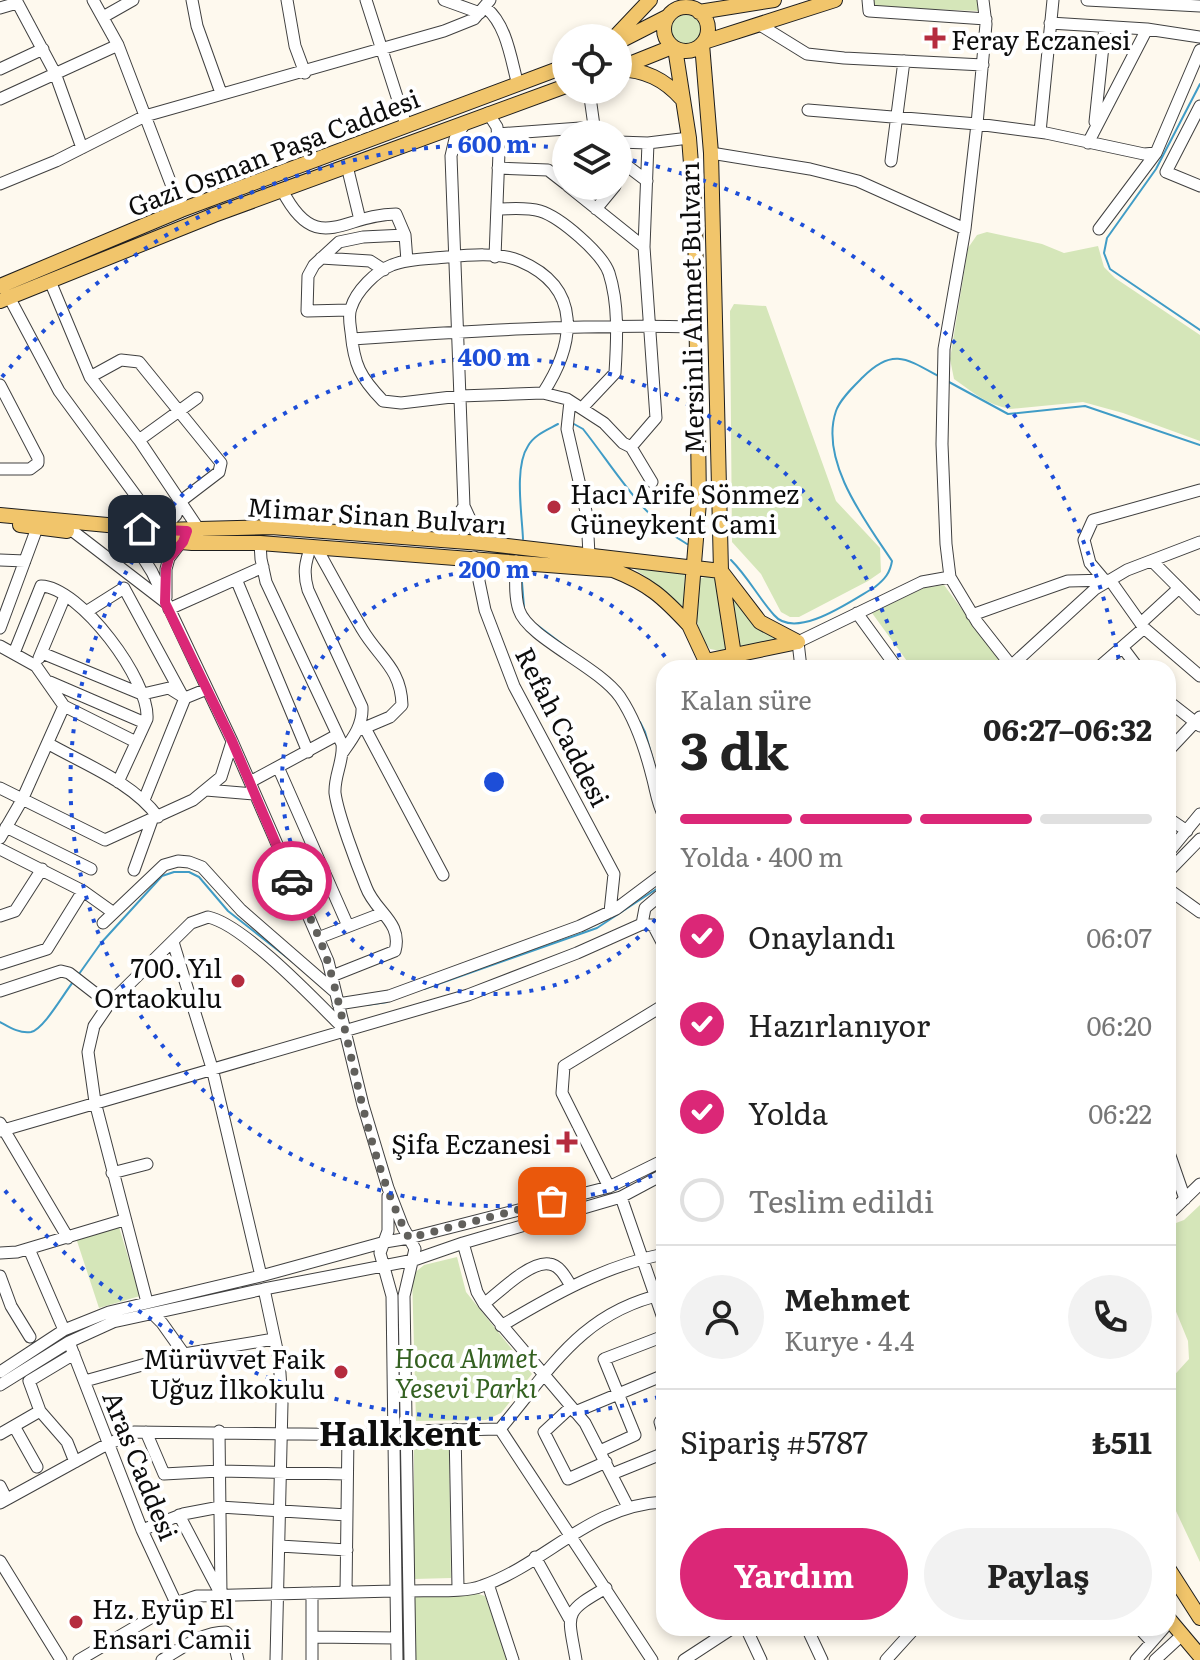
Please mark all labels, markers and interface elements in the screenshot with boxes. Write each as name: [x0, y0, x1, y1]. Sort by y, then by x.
place label: Feray Eczanesi: [951, 19, 1131, 58]
map controls: [552, 24, 632, 200]
button: locate: [552, 24, 632, 104]
marker: Feray Eczanesi: [926, 29, 944, 47]
street label: Gazi Osman Paşa Caddesi: [121, 77, 425, 225]
button: layers: [552, 120, 632, 200]
text: 600 m: [458, 125, 530, 160]
street label: Mersinli Ahmet Bulvarı: [668, 161, 712, 455]
text: 400 m: [458, 338, 530, 373]
place label: Hacı Arife Sönmez Güneykent Cami: [570, 473, 799, 542]
street label: Mimar Sinan Bulvarı: [246, 485, 508, 543]
pin: [108, 495, 176, 563]
marker: Hacı Arife Sönmez Güneykent Cami: [545, 498, 563, 516]
icon: home: [120, 507, 164, 551]
text: 200 m: [458, 550, 530, 585]
street label: Refah Caddesi: [507, 639, 621, 813]
text: Kalan süre: [680, 679, 812, 718]
text: 06:27–06:32: [983, 706, 1152, 750]
text: 3 dk: [680, 709, 789, 786]
centre of rings: [480, 768, 508, 796]
text: Yolda · 400 m: [680, 836, 843, 875]
courier: [252, 841, 332, 921]
icon: car: [270, 859, 314, 903]
icon: check: [680, 914, 724, 958]
text: Onaylandı: [748, 914, 895, 958]
text: 06:07: [1086, 917, 1152, 956]
place label: 700. Yıl Ortaokulu: [94, 947, 222, 1016]
marker: 700. Yıl Ortaokulu: [229, 972, 247, 990]
icon: check: [680, 1002, 724, 1046]
text: Hazırlanıyor: [748, 1002, 930, 1046]
text: 06:20: [1086, 1005, 1152, 1044]
icon: check: [680, 1090, 724, 1134]
text: Yolda: [748, 1090, 828, 1134]
text: 06:22: [1088, 1093, 1152, 1132]
place label: Şifa Eczanesi: [391, 1123, 551, 1162]
marker: Şifa Eczanesi: [558, 1133, 576, 1151]
pin: [518, 1167, 586, 1235]
text: Teslim edildi: [748, 1178, 934, 1222]
icon: bag: [530, 1179, 574, 1223]
button: person: [680, 1275, 764, 1359]
button: phone: [1068, 1275, 1152, 1359]
text: Mehmet: [784, 1276, 910, 1320]
text: Kurye · 4.4: [784, 1320, 914, 1359]
park label: Hoca Ahmet Yesevi Parkı: [394, 1337, 538, 1406]
place label: Mürüvvet Faik Uğuz İlkokulu: [143, 1338, 326, 1407]
marker: Mürüvvet Faik Uğuz İlkokulu: [332, 1363, 350, 1381]
street label: Aras Caddesi: [94, 1384, 190, 1546]
district label: Halkkent: [319, 1406, 481, 1456]
text: Sipariş #5787: [680, 1419, 868, 1463]
text: ₺511: [1091, 1419, 1152, 1463]
button: Yardım: [680, 1528, 908, 1620]
button: Paylaş: [924, 1528, 1152, 1620]
place label: Hz. Eyüp El Ensari Camii: [92, 1588, 252, 1657]
marker: Hz. Eyüp El Ensari Camii: [67, 1613, 85, 1631]

